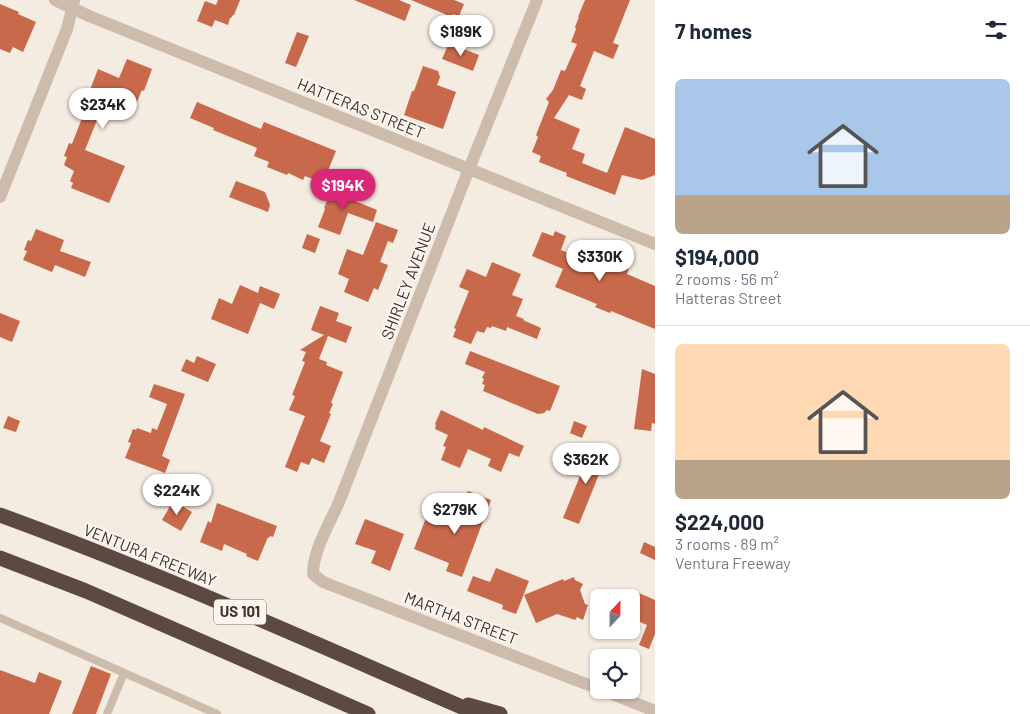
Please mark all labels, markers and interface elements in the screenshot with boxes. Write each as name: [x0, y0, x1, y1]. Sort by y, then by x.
pin: $189K: [426, 15, 496, 57]
icon: filters: [982, 16, 1010, 44]
text: 7 homes: [675, 18, 752, 43]
text: $189K: [440, 21, 482, 40]
street label: HATTERAS STREET: [295, 73, 428, 142]
pin: $234K: [68, 88, 138, 130]
text: $234K: [80, 94, 126, 113]
icon: home: [798, 111, 888, 201]
pin: $194K: [308, 168, 378, 211]
text: $194K: [321, 175, 365, 194]
street label: SHIRLEY AVENUE: [377, 220, 439, 342]
pin: $330K: [565, 240, 635, 282]
text: $194,000: [675, 244, 759, 269]
text: $330K: [577, 246, 623, 265]
text: 2 rooms · 56 m²: [675, 269, 779, 288]
text: Hatteras Street: [675, 288, 782, 307]
icon: home: [798, 377, 888, 467]
pin: $362K: [551, 442, 621, 485]
text: $362K: [563, 449, 609, 468]
pin: $224K: [142, 474, 212, 516]
text: $224K: [154, 480, 200, 499]
pin: $279K: [420, 492, 490, 535]
text: $279K: [433, 499, 477, 518]
text: $224,000: [675, 509, 764, 534]
street label: VENTURA FREEWAY: [81, 519, 219, 590]
text: 3 rooms · 89 m²: [675, 534, 779, 553]
text: Ventura Freeway: [675, 553, 791, 572]
street label: MARTHA STREET: [402, 587, 521, 648]
north arrow: [590, 589, 640, 639]
map controls: [590, 589, 640, 699]
road number: US 101: [214, 600, 266, 624]
button: locate: [590, 649, 640, 699]

